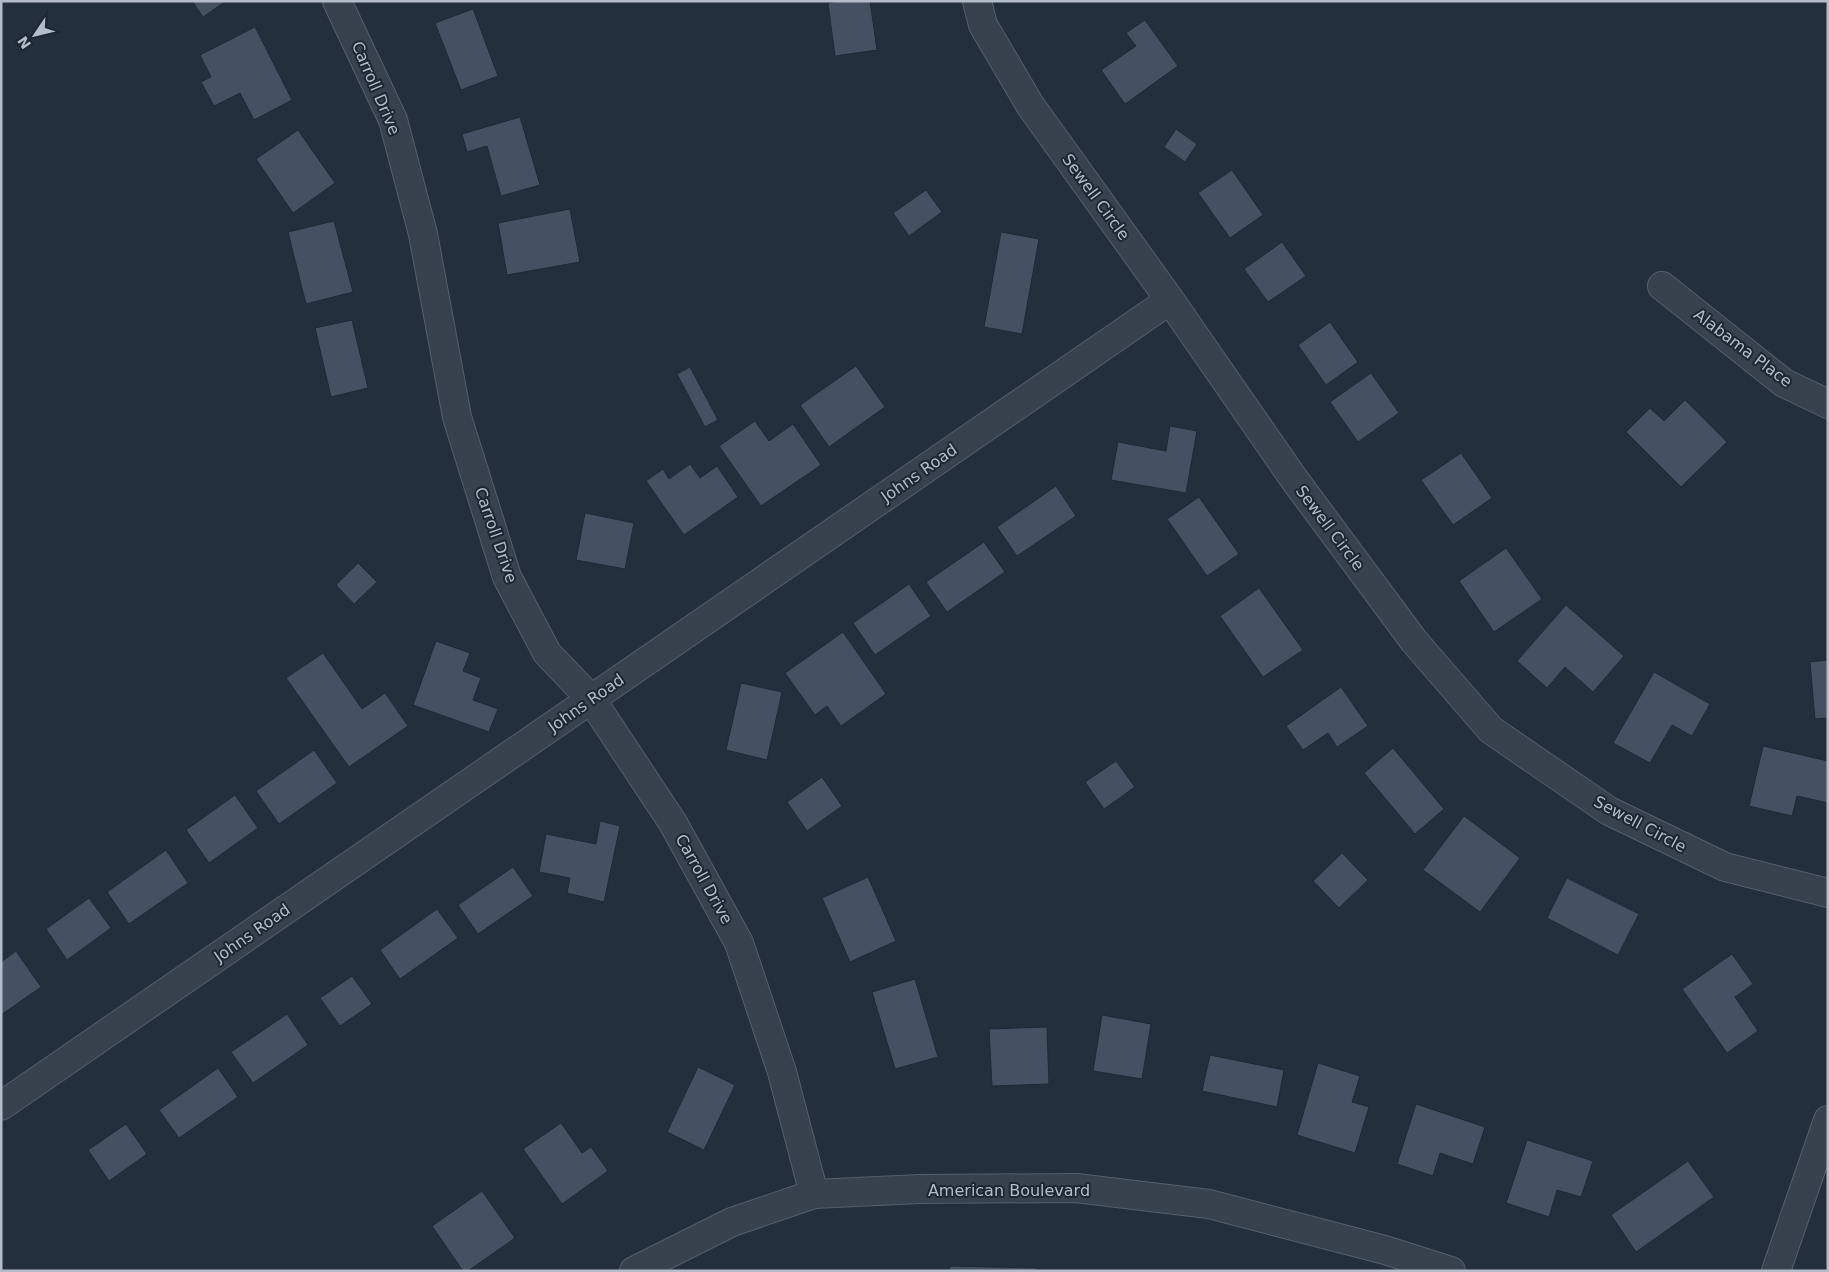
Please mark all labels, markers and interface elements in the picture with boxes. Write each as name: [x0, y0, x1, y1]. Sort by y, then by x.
north arrow: [10, 10, 60, 60]
text: N: [14, 33, 34, 52]
street label: Carroll Drive: [348, 38, 404, 138]
street label: Sewell Circle: [1058, 150, 1134, 244]
street label: Alabama Place: [1690, 305, 1796, 391]
street label: Johns Road: [877, 440, 961, 507]
street label: Sewell Circle: [1292, 482, 1368, 574]
street label: Carroll Drive: [471, 485, 521, 585]
street label: Johns Road: [544, 670, 628, 737]
street label: Sewell Circle: [1591, 792, 1689, 856]
street label: Carroll Drive: [671, 831, 737, 927]
street label: Johns Road: [210, 900, 294, 967]
street label: American Boulevard: [928, 1181, 1090, 1200]

